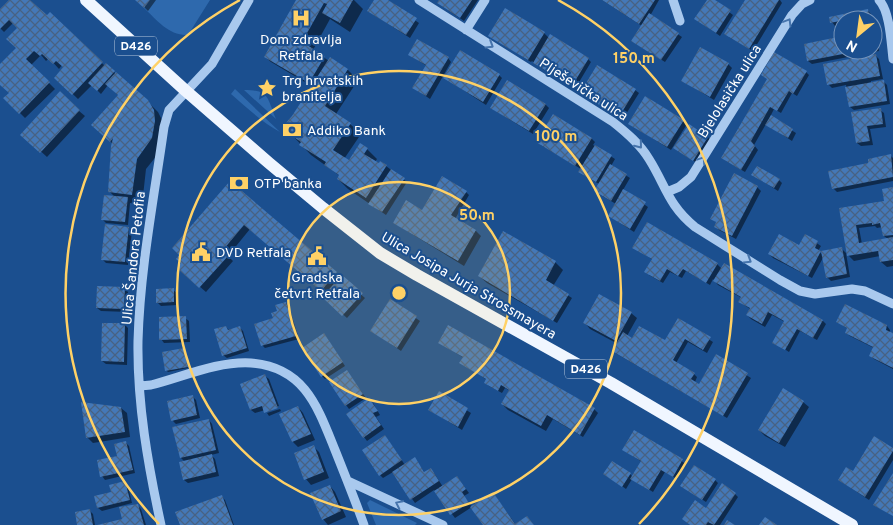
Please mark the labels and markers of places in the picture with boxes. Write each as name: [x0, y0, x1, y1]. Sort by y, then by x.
hospital icon: Dom zdravlja Retfala: [290, 7, 312, 29]
place label: Dom zdravlja Retfala: [260, 32, 342, 65]
place label: Trg hrvatskih branitelja: [282, 73, 364, 106]
place icon: Trg hrvatskih branitelja: [256, 77, 278, 99]
bank icon: Addiko Bank: [281, 119, 303, 141]
place label: Addiko Bank: [307, 123, 386, 140]
bank icon: OTP banka: [228, 172, 250, 194]
place label: OTP banka: [254, 176, 322, 193]
public building icon: DVD Retfala: [190, 241, 212, 263]
place label: DVD Retfala: [216, 245, 291, 262]
public building icon: Gradska četvrt Retfala: [306, 245, 328, 267]
place label: Gradska četvrt Retfala: [274, 270, 360, 303]
centre of rings: [390, 284, 408, 302]

